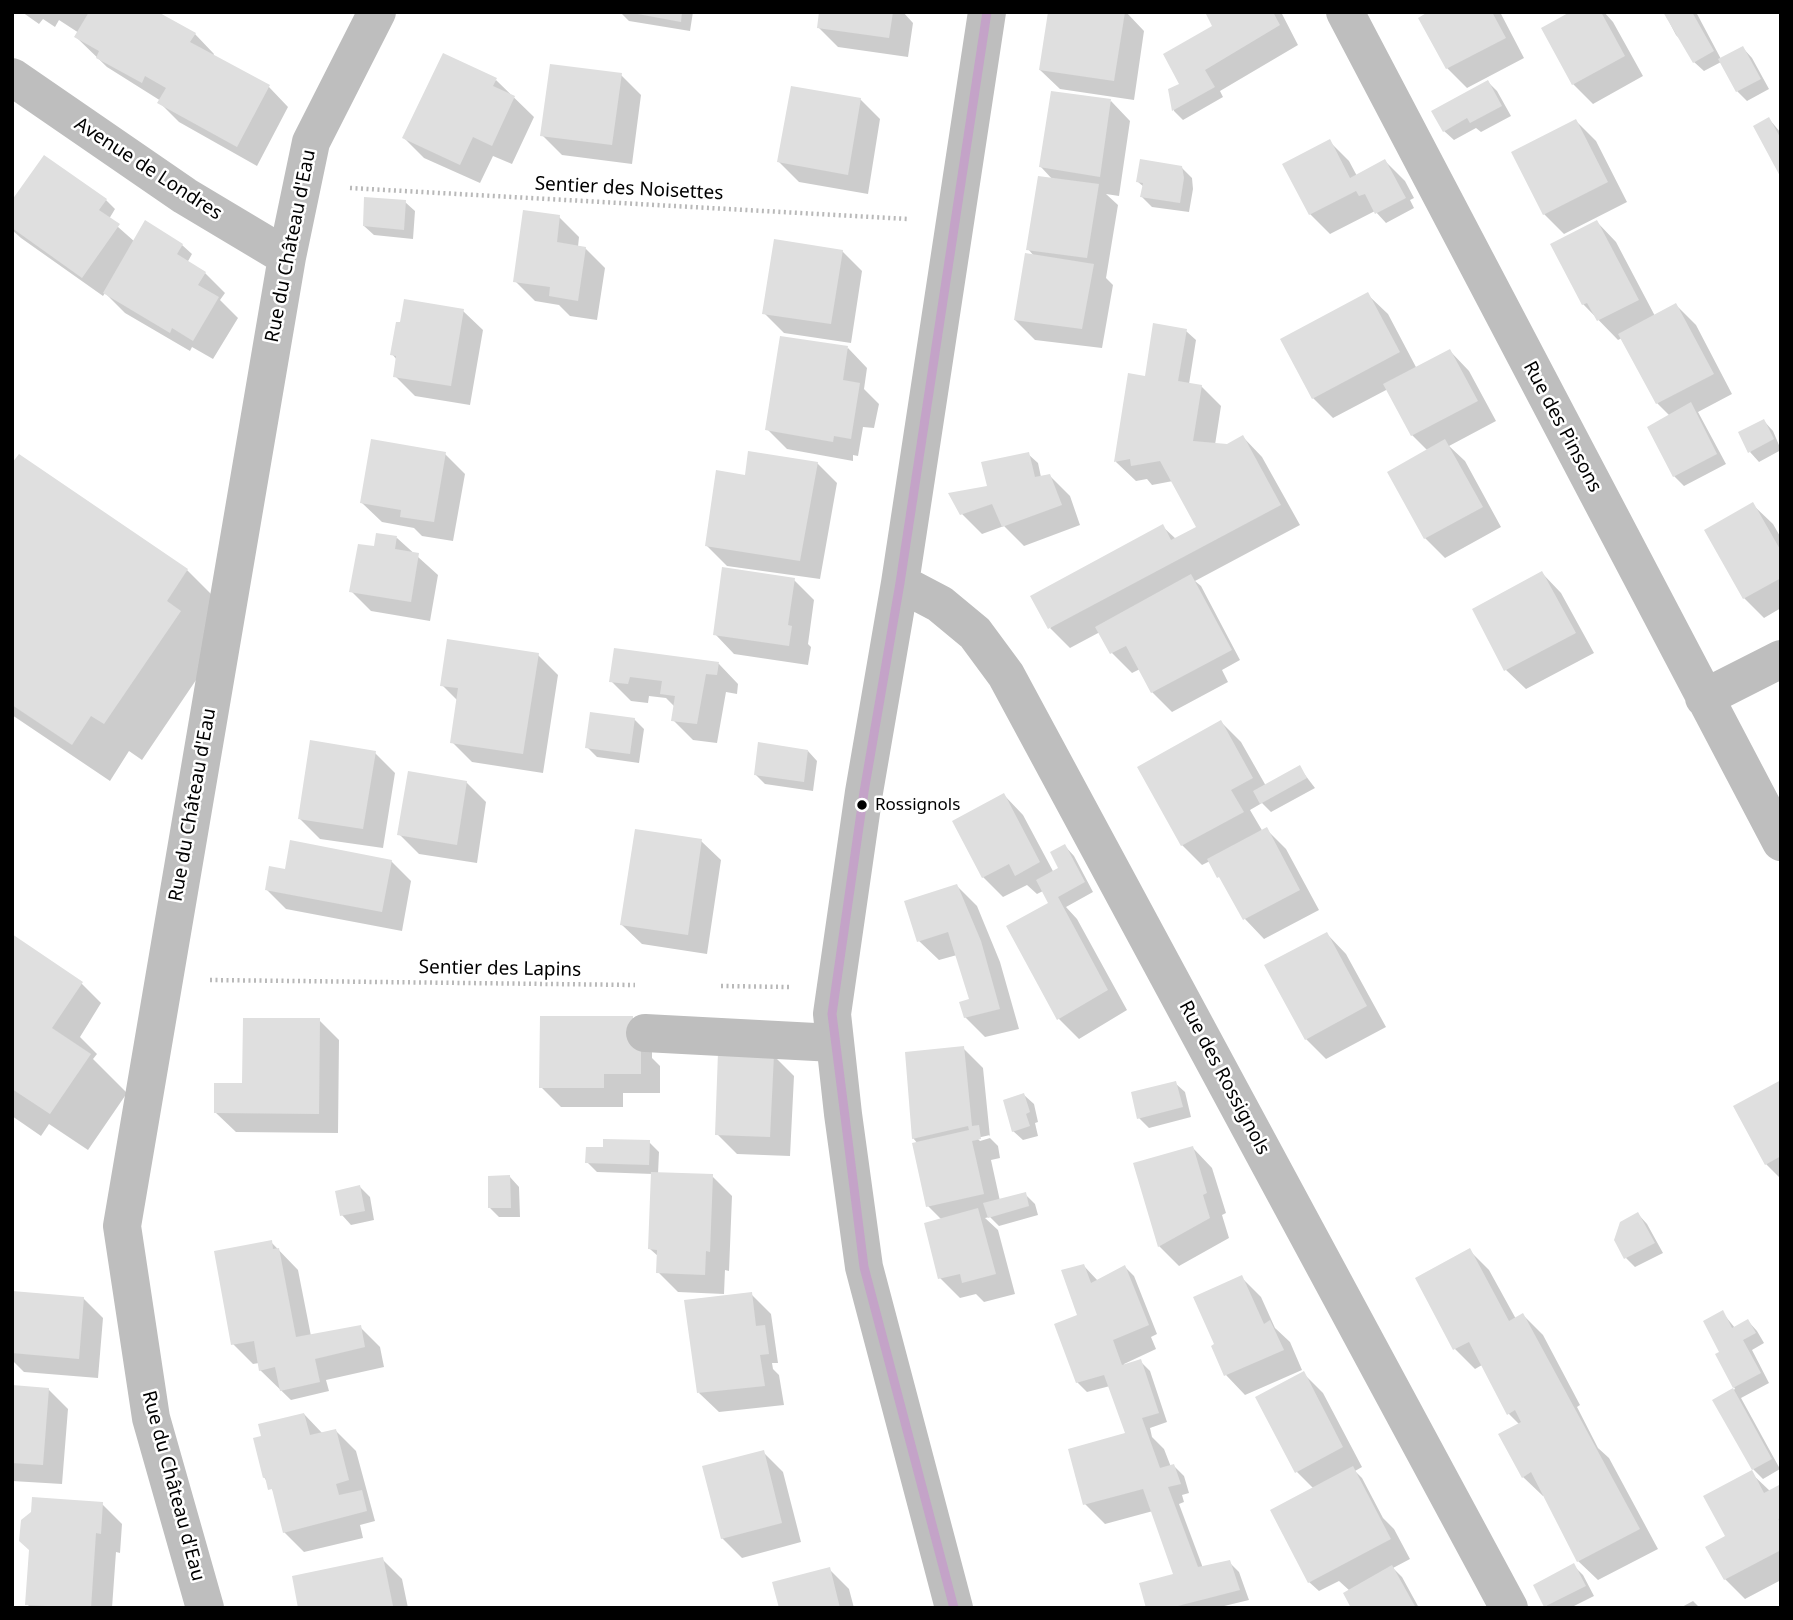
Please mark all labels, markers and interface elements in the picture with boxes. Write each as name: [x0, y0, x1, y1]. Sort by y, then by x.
street label: Avenue de Londres: [70, 113, 226, 225]
street label: Rue du Château d'Eau: [261, 148, 321, 344]
street label: Sentier des Noisettes: [534, 173, 724, 205]
street label: Rue des Pinsons: [1518, 358, 1606, 496]
street label: Rue du Château d'Eau: [165, 707, 221, 903]
place label: Rossignols: [875, 795, 960, 815]
marker: Rossignols: [855, 798, 869, 812]
street label: Sentier des Lapins: [418, 956, 582, 982]
street label: Rue des Rossignols: [1174, 997, 1274, 1159]
street label: Rue du Château d'Eau: [137, 1388, 209, 1584]

